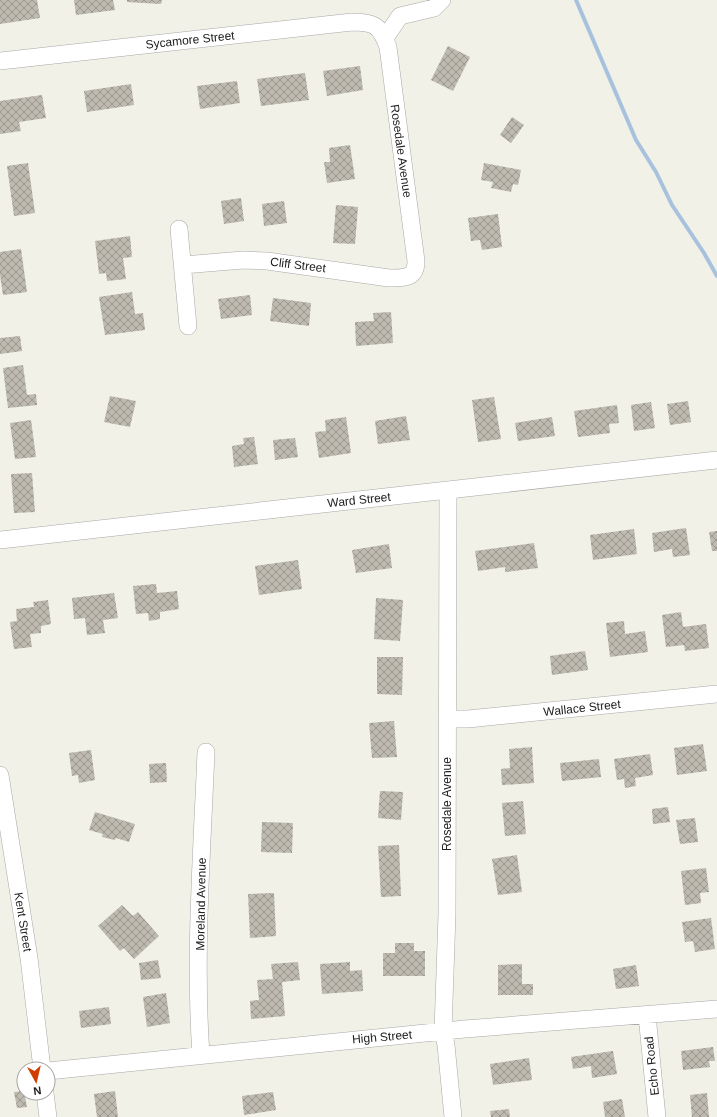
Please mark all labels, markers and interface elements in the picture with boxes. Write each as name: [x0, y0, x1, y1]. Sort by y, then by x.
street label: Sycamore Street: [145, 28, 236, 52]
street label: Rosedale Avenue: [388, 104, 415, 199]
street label: Cliff Street: [269, 255, 327, 275]
street label: Ward Street: [327, 490, 392, 510]
street label: Wallace Street: [543, 697, 622, 719]
street label: Rosedale Avenue: [440, 757, 454, 851]
street label: Moreland Avenue: [193, 857, 209, 951]
street label: Kent Street: [11, 891, 35, 953]
street label: High Street: [351, 1027, 413, 1047]
street label: Echo Road: [642, 1036, 662, 1096]
north arrow: [16, 1061, 56, 1101]
text: N: [33, 1084, 42, 1097]

